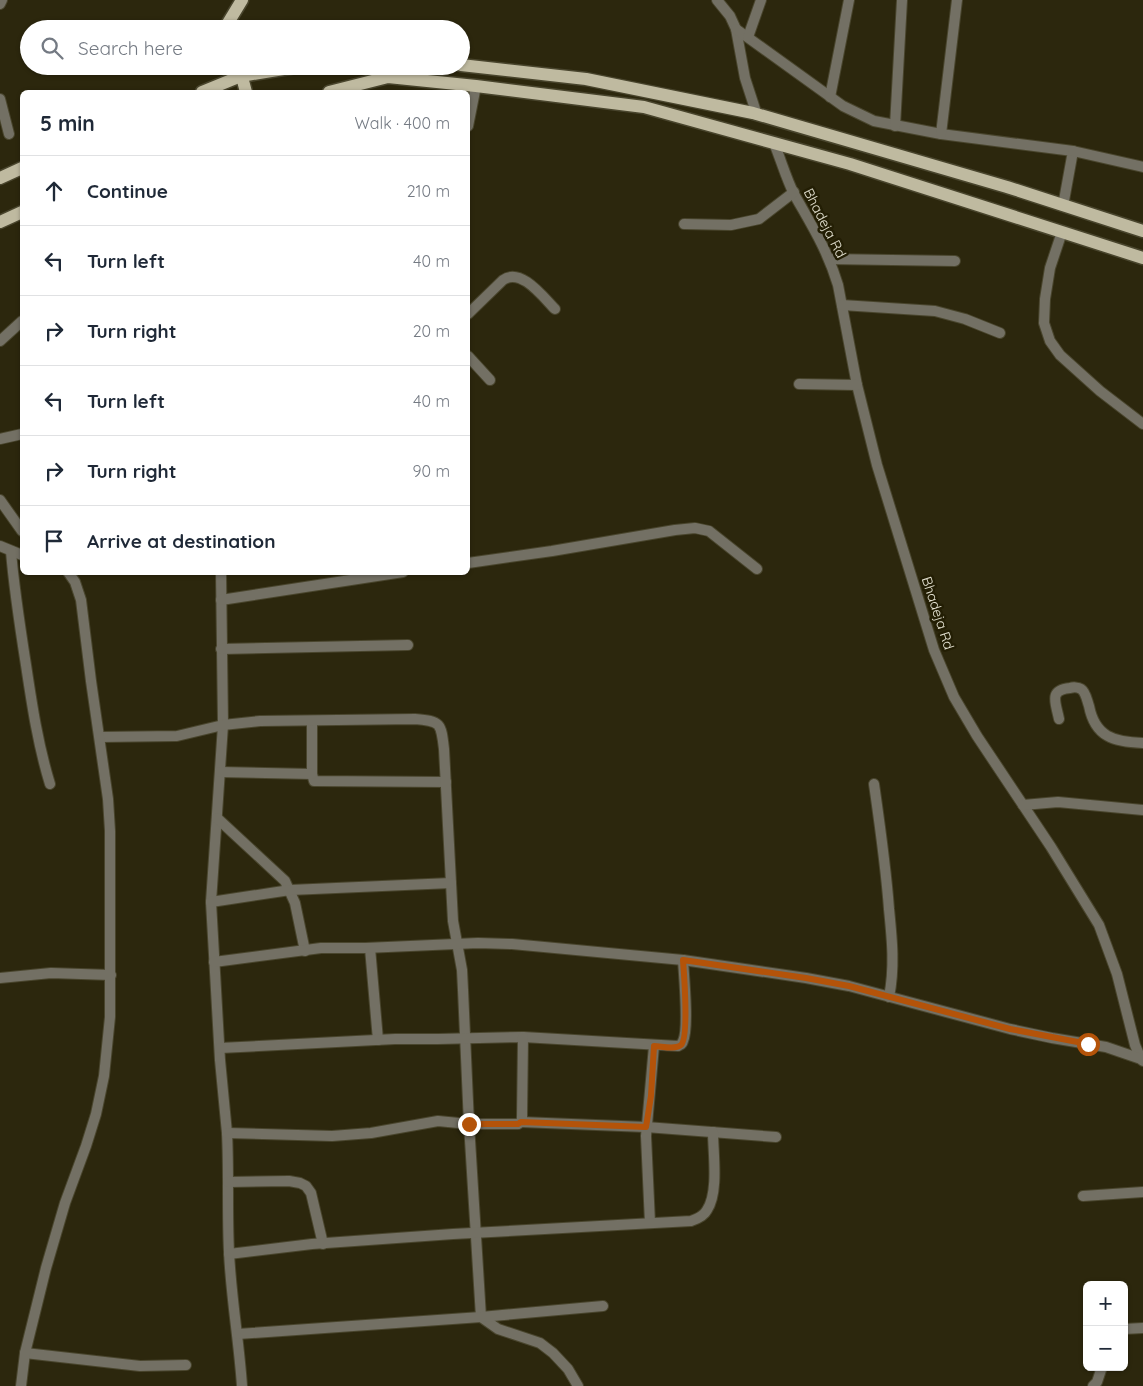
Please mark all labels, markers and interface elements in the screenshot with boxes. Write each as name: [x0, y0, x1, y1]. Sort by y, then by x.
search box: [20, 20, 470, 75]
icon: search: [38, 34, 66, 62]
text: Search here: [78, 36, 183, 60]
text: 5 min: [40, 110, 95, 136]
text: Walk · 400 m: [354, 113, 450, 133]
icon: ahead: [40, 177, 68, 205]
text: Continue: [87, 179, 168, 203]
text: 210 m: [407, 181, 450, 201]
street label: Bhadeja Rd: [800, 185, 850, 261]
icon: left: [40, 247, 68, 275]
text: Turn left: [87, 249, 165, 273]
text: 40 m: [413, 251, 450, 271]
icon: right: [40, 317, 68, 345]
text: Turn right: [87, 319, 176, 343]
text: 20 m: [413, 321, 450, 341]
icon: left: [40, 387, 68, 415]
text: Turn left: [87, 389, 165, 413]
text: 40 m: [413, 391, 450, 411]
icon: right: [40, 457, 68, 485]
text: Turn right: [87, 459, 176, 483]
text: 90 m: [413, 461, 450, 481]
icon: arrive: [40, 527, 68, 555]
text: Arrive at destination: [87, 529, 276, 553]
street label: Bhadeja Rd: [918, 574, 958, 652]
route start: [1077, 1033, 1100, 1056]
route end: [458, 1113, 481, 1136]
map controls: [1083, 1281, 1128, 1371]
button: +: [1083, 1281, 1128, 1326]
button: −: [1083, 1326, 1128, 1371]

